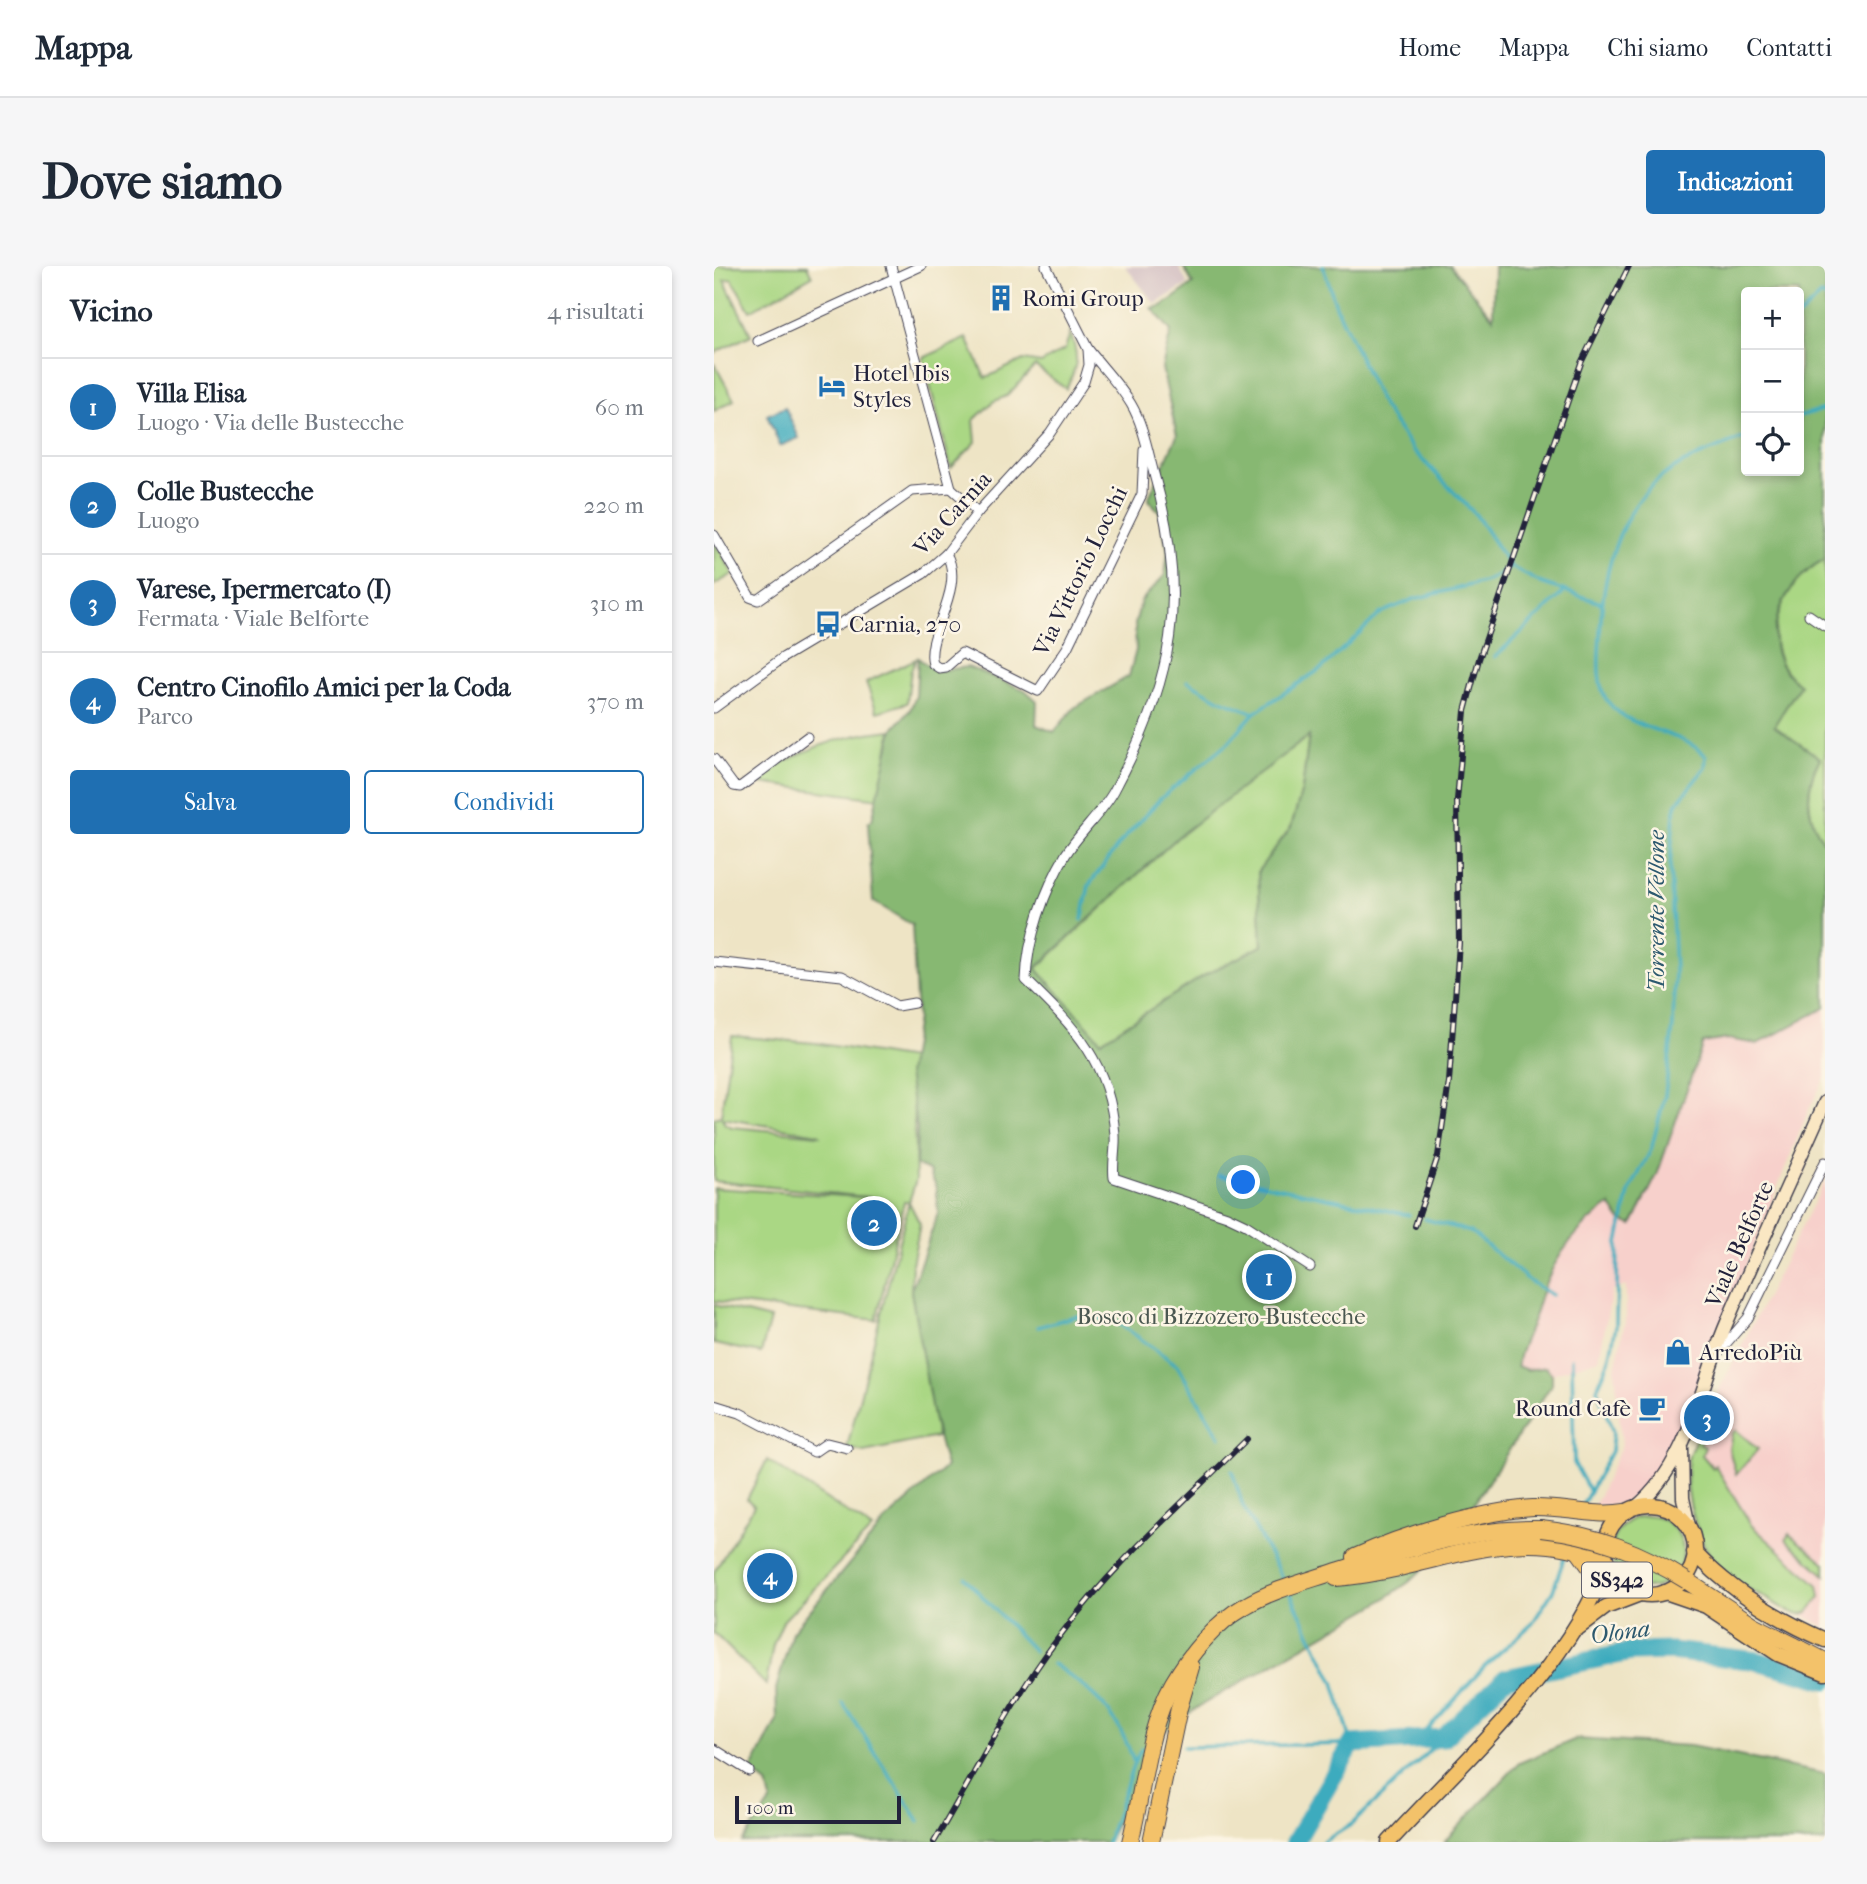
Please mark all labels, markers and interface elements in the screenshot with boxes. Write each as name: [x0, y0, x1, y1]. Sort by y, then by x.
text: Mappa: [35, 29, 132, 68]
text: Home: [1399, 34, 1461, 62]
text: Mappa: [1499, 34, 1569, 62]
text: Chi siamo: [1607, 34, 1708, 62]
text: Contatti: [1746, 34, 1832, 62]
button: Indicazioni: [1646, 150, 1825, 214]
text: Dove siamo: [42, 153, 282, 211]
building icon: Romi Group: [986, 283, 1016, 313]
place label: Romi Group: [1022, 285, 1144, 312]
map controls: [1741, 287, 1804, 476]
button: +: [1741, 287, 1804, 350]
text: Vicino: [70, 294, 153, 329]
text: 4 risultati: [547, 298, 644, 325]
button: −: [1741, 350, 1804, 413]
place label: Hotel Ibis Styles: [853, 360, 949, 413]
hotel icon: Hotel Ibis Styles: [817, 371, 847, 401]
text: Villa Elisa: [137, 378, 246, 409]
text: 1: [89, 394, 97, 421]
text: 60 m: [595, 394, 644, 421]
text: Luogo · Via delle Bustecche: [137, 409, 404, 436]
button: locate: [1741, 413, 1804, 476]
street label: Via Carnia: [907, 465, 997, 562]
text: Colle Bustecche: [137, 476, 314, 507]
street label: Via Vittorio Locchi: [1027, 482, 1133, 661]
text: 2: [87, 492, 99, 519]
text: 220 m: [584, 492, 644, 519]
text: Luogo: [137, 507, 199, 534]
text: Varese, Ipermercato (I): [137, 574, 391, 605]
text: 3: [88, 590, 98, 617]
text: 310 m: [590, 590, 644, 617]
text: Fermata · Viale Belforte: [137, 605, 369, 632]
bus stop icon: Carnia, 270: [813, 609, 843, 639]
place label: Carnia, 270: [849, 611, 961, 638]
text: Centro Cinofilo Amici per la Coda: [137, 672, 511, 703]
text: 4: [86, 688, 100, 715]
text: 370 m: [587, 688, 644, 715]
text: Parco: [137, 703, 193, 730]
button: Salva: [70, 770, 350, 834]
button: Condividi: [364, 770, 644, 834]
water label: Torrente Vellone: [1642, 829, 1670, 992]
your location: [1226, 1165, 1260, 1199]
street label: Viale Belforte: [1699, 1177, 1779, 1313]
pin: 2: [851, 1197, 897, 1249]
pin: 1: [1246, 1251, 1292, 1303]
park label: Bosco di Bizzozero-Bustecche: [1076, 1303, 1366, 1330]
shop icon: ArredoPiù: [1663, 1337, 1693, 1367]
place label: ArredoPiù: [1698, 1339, 1802, 1366]
pin: 3: [1684, 1392, 1730, 1444]
cafe icon: Round Cafè: [1637, 1393, 1667, 1423]
place label: Round Cafè: [1515, 1395, 1631, 1422]
pin: 4: [747, 1550, 793, 1602]
road number: SS342: [1582, 1562, 1652, 1598]
water label: Olona: [1588, 1614, 1652, 1650]
scale bar: [735, 1793, 901, 1825]
text: 100 m: [746, 1797, 794, 1819]

